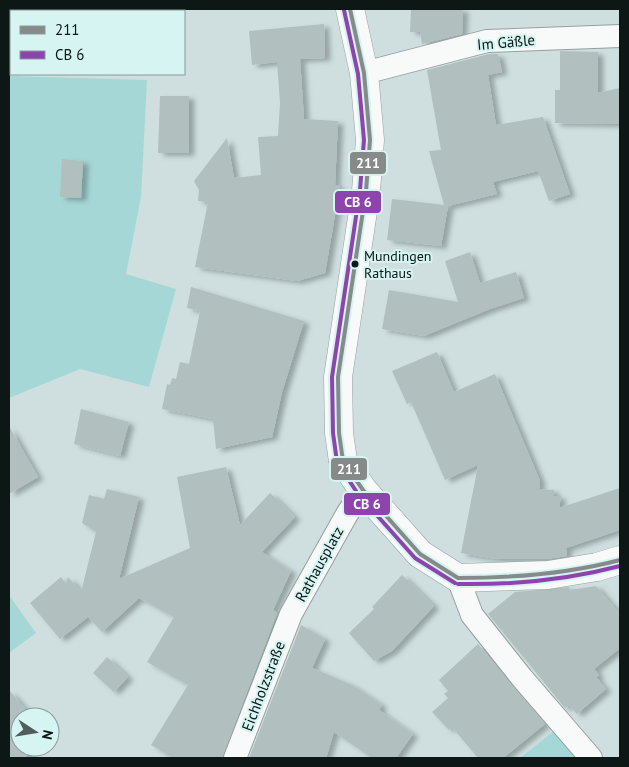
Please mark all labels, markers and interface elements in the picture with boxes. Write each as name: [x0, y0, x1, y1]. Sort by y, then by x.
legend: [10, 10, 185, 75]
text: 211: [55, 20, 80, 39]
street label: Im Gäßle: [476, 30, 536, 54]
text: CB 6: [55, 45, 85, 64]
line badge: 211: [349, 151, 387, 175]
text: 211: [356, 154, 380, 172]
line badge: CB 6: [334, 190, 382, 214]
text: CB 6: [344, 193, 372, 211]
place label: Mundingen Rathaus: [364, 247, 432, 282]
marker: Mundingen Rathaus: [350, 259, 360, 269]
line badge: 211: [330, 457, 368, 481]
text: 211: [337, 460, 361, 478]
line badge: CB 6: [343, 492, 391, 516]
text: CB 6: [353, 495, 381, 513]
street label: Rathausplatz: [291, 523, 347, 605]
street label: Eichholzstraße: [237, 638, 289, 734]
north arrow: [10, 707, 60, 757]
text: N: [38, 728, 57, 741]

